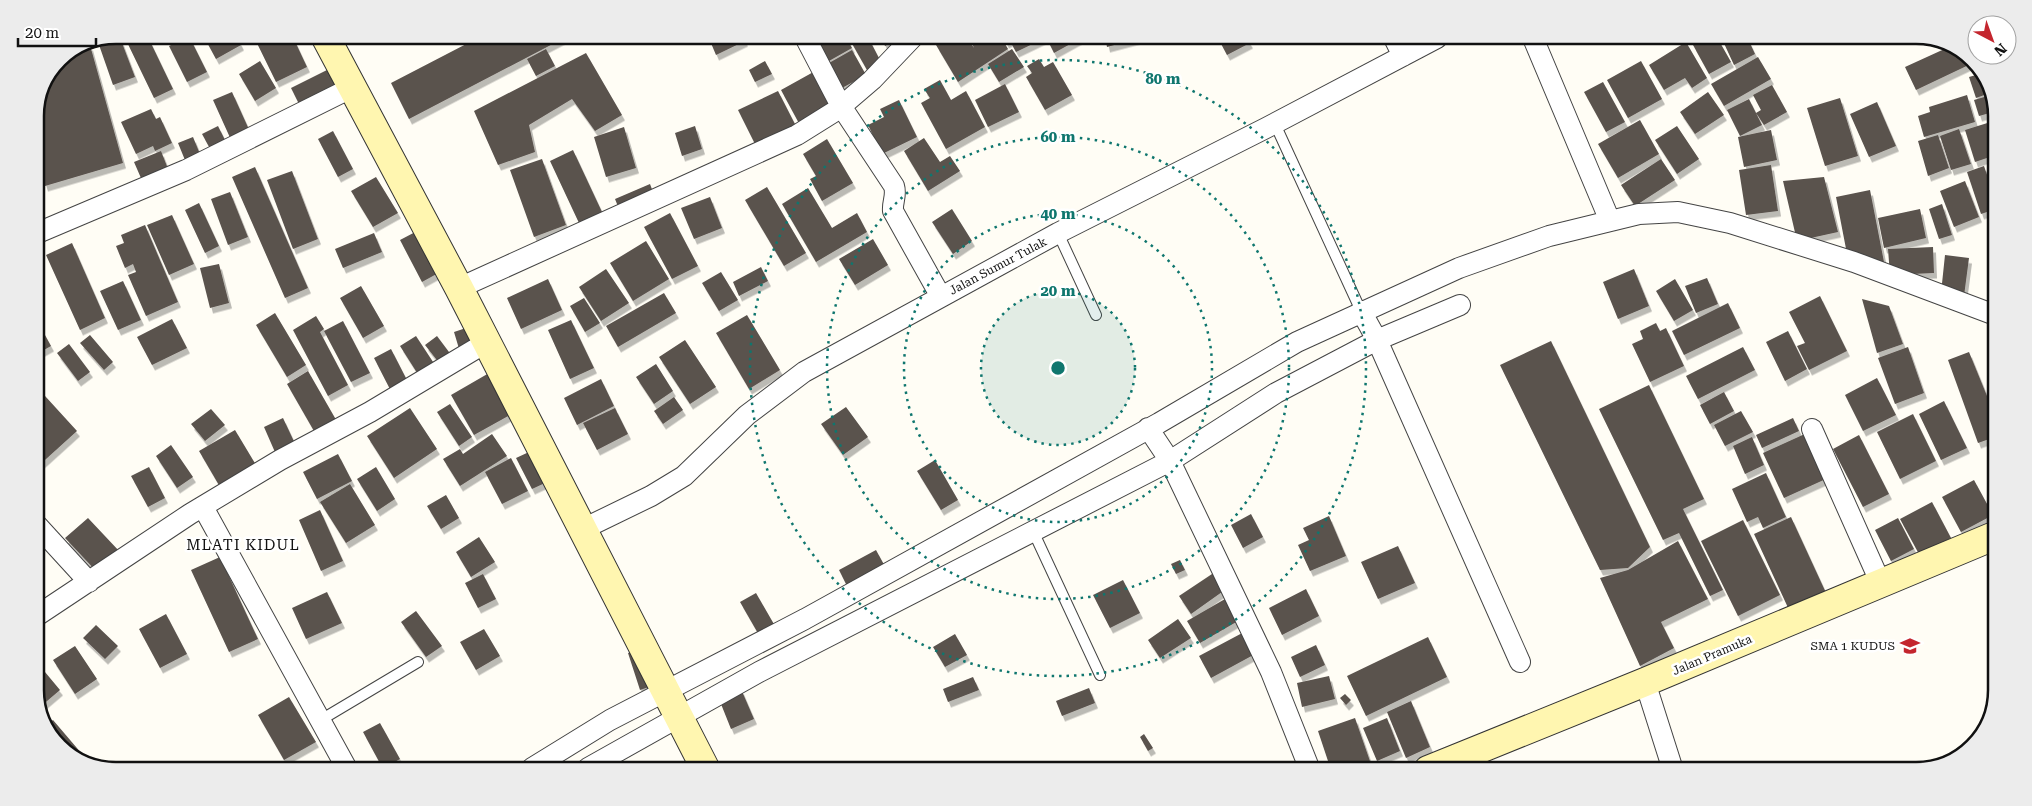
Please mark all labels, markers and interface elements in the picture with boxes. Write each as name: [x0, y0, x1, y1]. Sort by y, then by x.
scale bar: [18, 15, 95, 47]
north arrow: [1967, 15, 2017, 65]
text: 20 m: [25, 24, 60, 42]
text: N: [1991, 40, 2010, 60]
text: 80 m: [1145, 70, 1181, 88]
text: 60 m: [1040, 128, 1076, 146]
text: 40 m: [1040, 205, 1076, 223]
street label: Jalan Sumur Tulak: [947, 234, 1050, 298]
text: 20 m: [1040, 282, 1076, 300]
centre of rings: [1049, 359, 1067, 377]
district label: MLATI KIDUL: [186, 536, 300, 554]
street label: Jalan Pramuka: [1670, 632, 1754, 678]
school or university icon: SMA 1 KUDUS: [1899, 635, 1921, 657]
place label: SMA 1 KUDUS: [1810, 639, 1895, 653]

